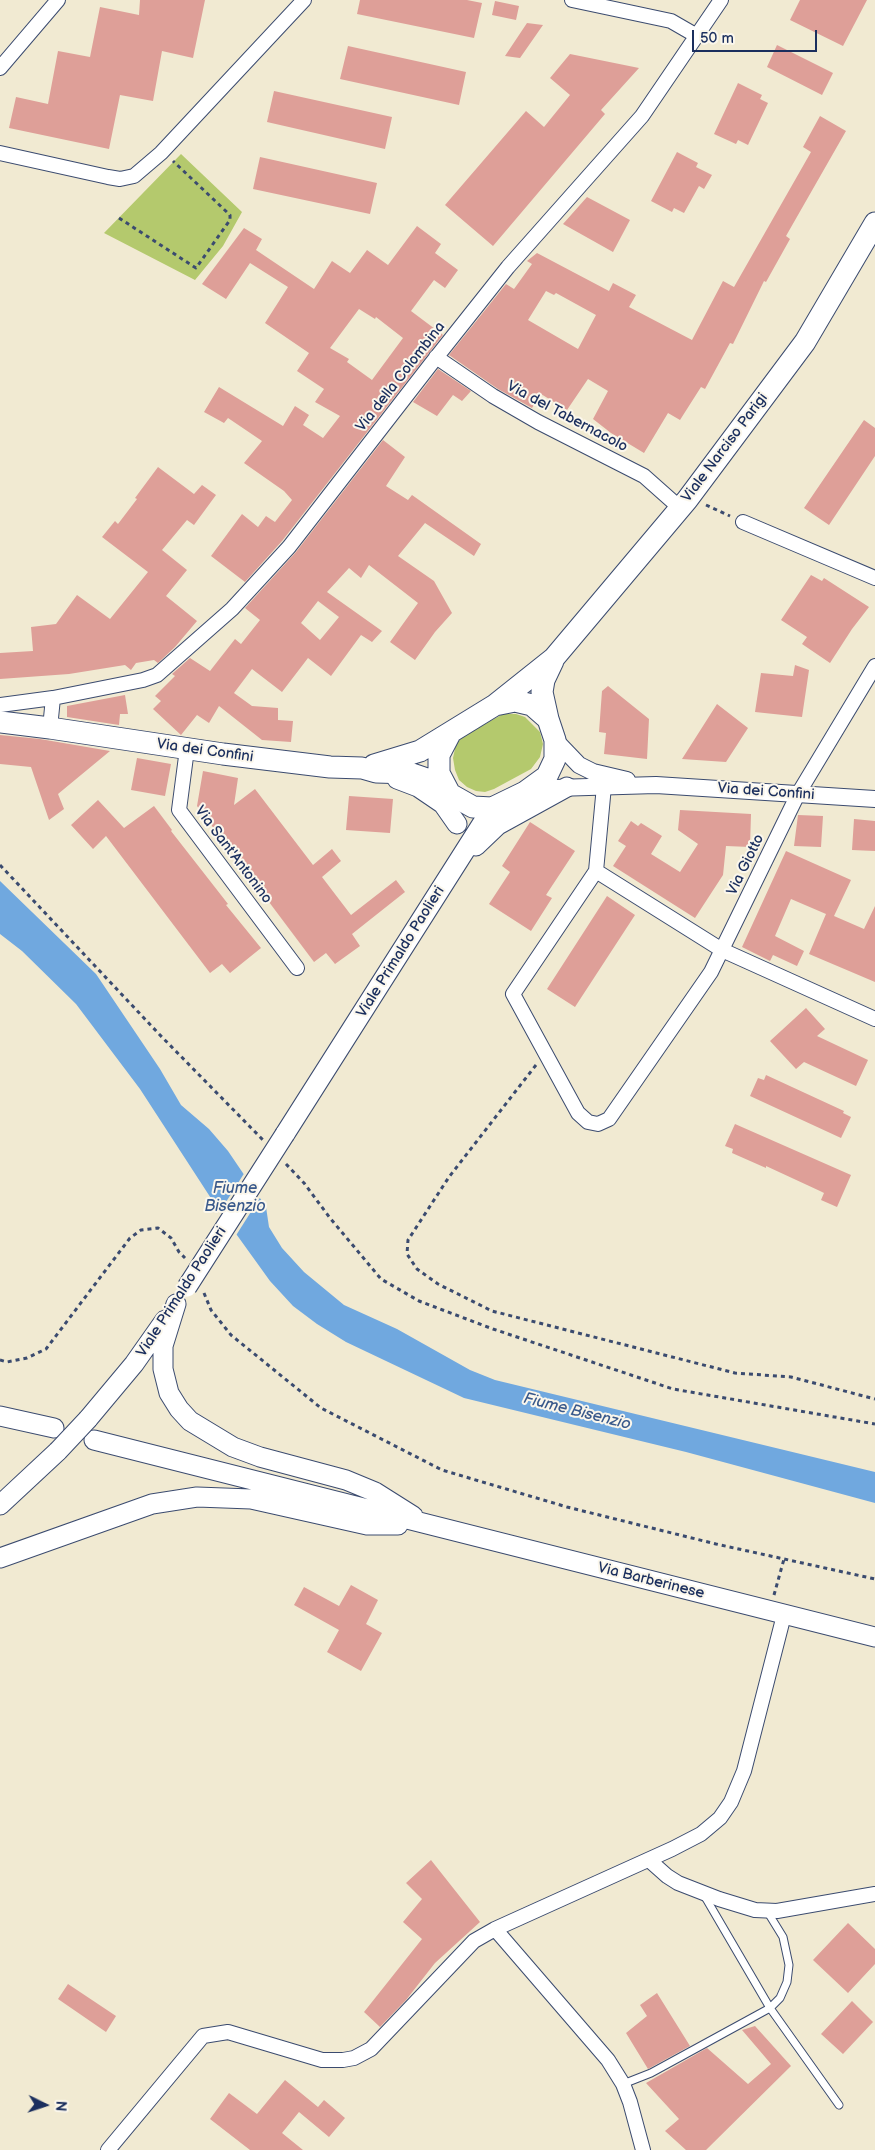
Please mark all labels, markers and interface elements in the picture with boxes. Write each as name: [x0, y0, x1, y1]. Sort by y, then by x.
scale bar: [695, 20, 820, 52]
text: 50 m: [700, 29, 734, 48]
street label: Via della Colombina: [353, 319, 449, 435]
street label: Via del Tabernacolo: [504, 378, 630, 456]
street label: Viale Narciso Parigi: [678, 390, 772, 506]
street label: Via dei Confini: [156, 735, 254, 767]
street label: Via dei Confini: [717, 780, 815, 804]
street label: Via Sant'Antonino: [190, 803, 276, 907]
street label: Via Giotto: [724, 832, 768, 898]
street label: Viale Primaldo Paolieri: [353, 883, 449, 1021]
water label: Fiume Bisenzio: [204, 1179, 266, 1217]
street label: Viale Primaldo Paolieri: [133, 1224, 231, 1360]
water label: Fiume Bisenzio: [521, 1389, 633, 1435]
street label: Via Barberinese: [596, 1559, 706, 1603]
north arrow: [20, 2080, 70, 2130]
text: N: [52, 2100, 69, 2112]

